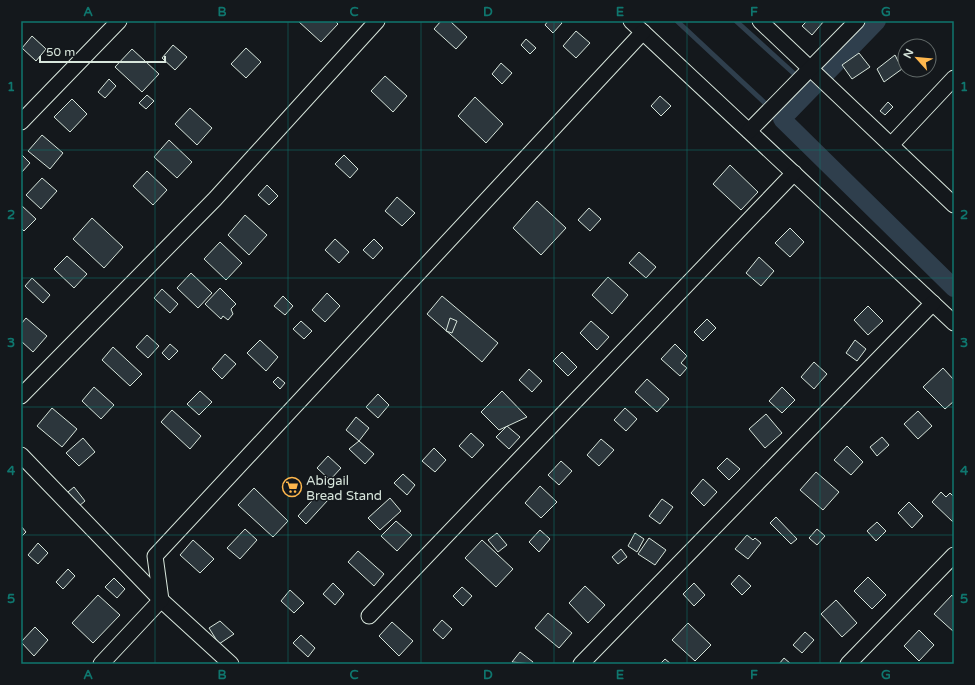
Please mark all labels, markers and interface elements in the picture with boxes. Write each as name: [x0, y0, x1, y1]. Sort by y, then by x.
text: A: [83, 4, 93, 20]
text: B: [217, 4, 227, 20]
text: C: [349, 4, 359, 20]
text: D: [483, 4, 493, 20]
text: E: [616, 4, 624, 20]
text: F: [750, 4, 758, 20]
text: G: [881, 4, 891, 20]
scale bar: [40, 38, 165, 64]
north arrow: [897, 38, 937, 78]
text: 50 m: [46, 45, 75, 59]
text: N: [901, 47, 916, 61]
text: 1: [7, 79, 15, 95]
text: 1: [960, 79, 968, 95]
text: 2: [7, 207, 15, 223]
text: 2: [960, 207, 968, 223]
text: 3: [7, 335, 15, 351]
text: 3: [960, 335, 968, 351]
text: 4: [7, 463, 16, 479]
text: 4: [960, 463, 969, 479]
place label: Abigail Bread Stand: [306, 473, 382, 504]
supermarket icon: Abigail Bread Stand: [281, 476, 303, 498]
text: 5: [7, 591, 15, 607]
text: 5: [960, 591, 968, 607]
text: A: [83, 667, 93, 683]
text: B: [217, 667, 227, 683]
text: C: [349, 667, 359, 683]
text: D: [483, 667, 493, 683]
text: E: [616, 667, 624, 683]
text: F: [750, 667, 758, 683]
text: G: [881, 667, 891, 683]

